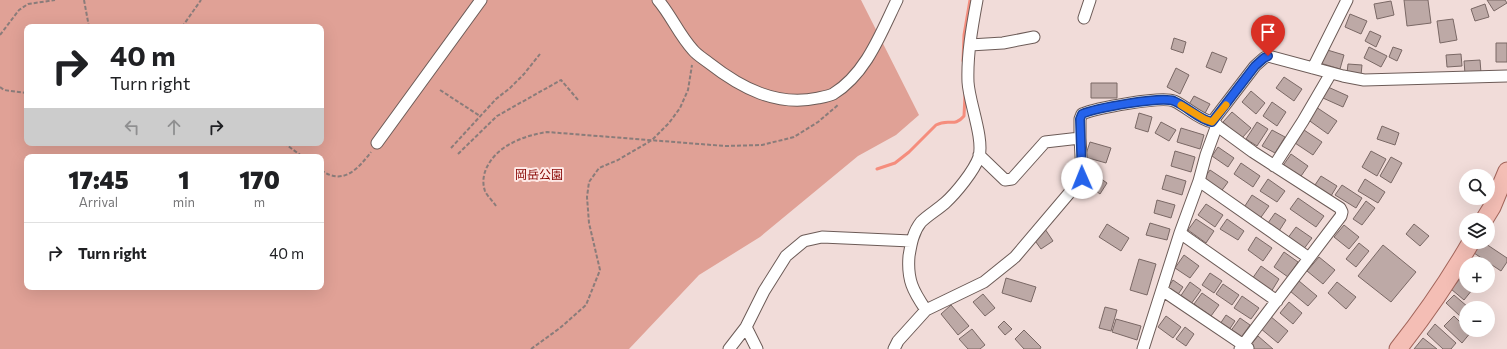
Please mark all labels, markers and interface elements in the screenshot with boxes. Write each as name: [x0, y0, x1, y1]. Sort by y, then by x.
pin: [1251, 15, 1285, 56]
icon: arrive: [1257, 21, 1279, 43]
text: 40 m: [110, 38, 176, 72]
icon: right: [44, 40, 96, 92]
text: Turn right: [110, 72, 190, 94]
icon: left: [121, 116, 143, 138]
icon: ahead: [163, 116, 185, 138]
icon: right: [205, 116, 227, 138]
position arrow: [1061, 157, 1103, 199]
text: 17:45: [68, 165, 129, 194]
text: 1: [178, 165, 190, 194]
text: 170: [239, 165, 280, 194]
park label: 岡岳公園: [515, 167, 563, 181]
map controls: [1459, 169, 1495, 337]
button: search: [1459, 169, 1495, 205]
text: Arrival: [79, 194, 118, 210]
text: min: [173, 194, 195, 210]
text: m: [254, 194, 265, 210]
button: layers: [1459, 213, 1495, 249]
icon: right: [44, 242, 66, 264]
text: Turn right: [78, 244, 147, 262]
text: 40 m: [269, 244, 304, 262]
button: +: [1459, 257, 1495, 293]
button: −: [1459, 301, 1495, 337]

